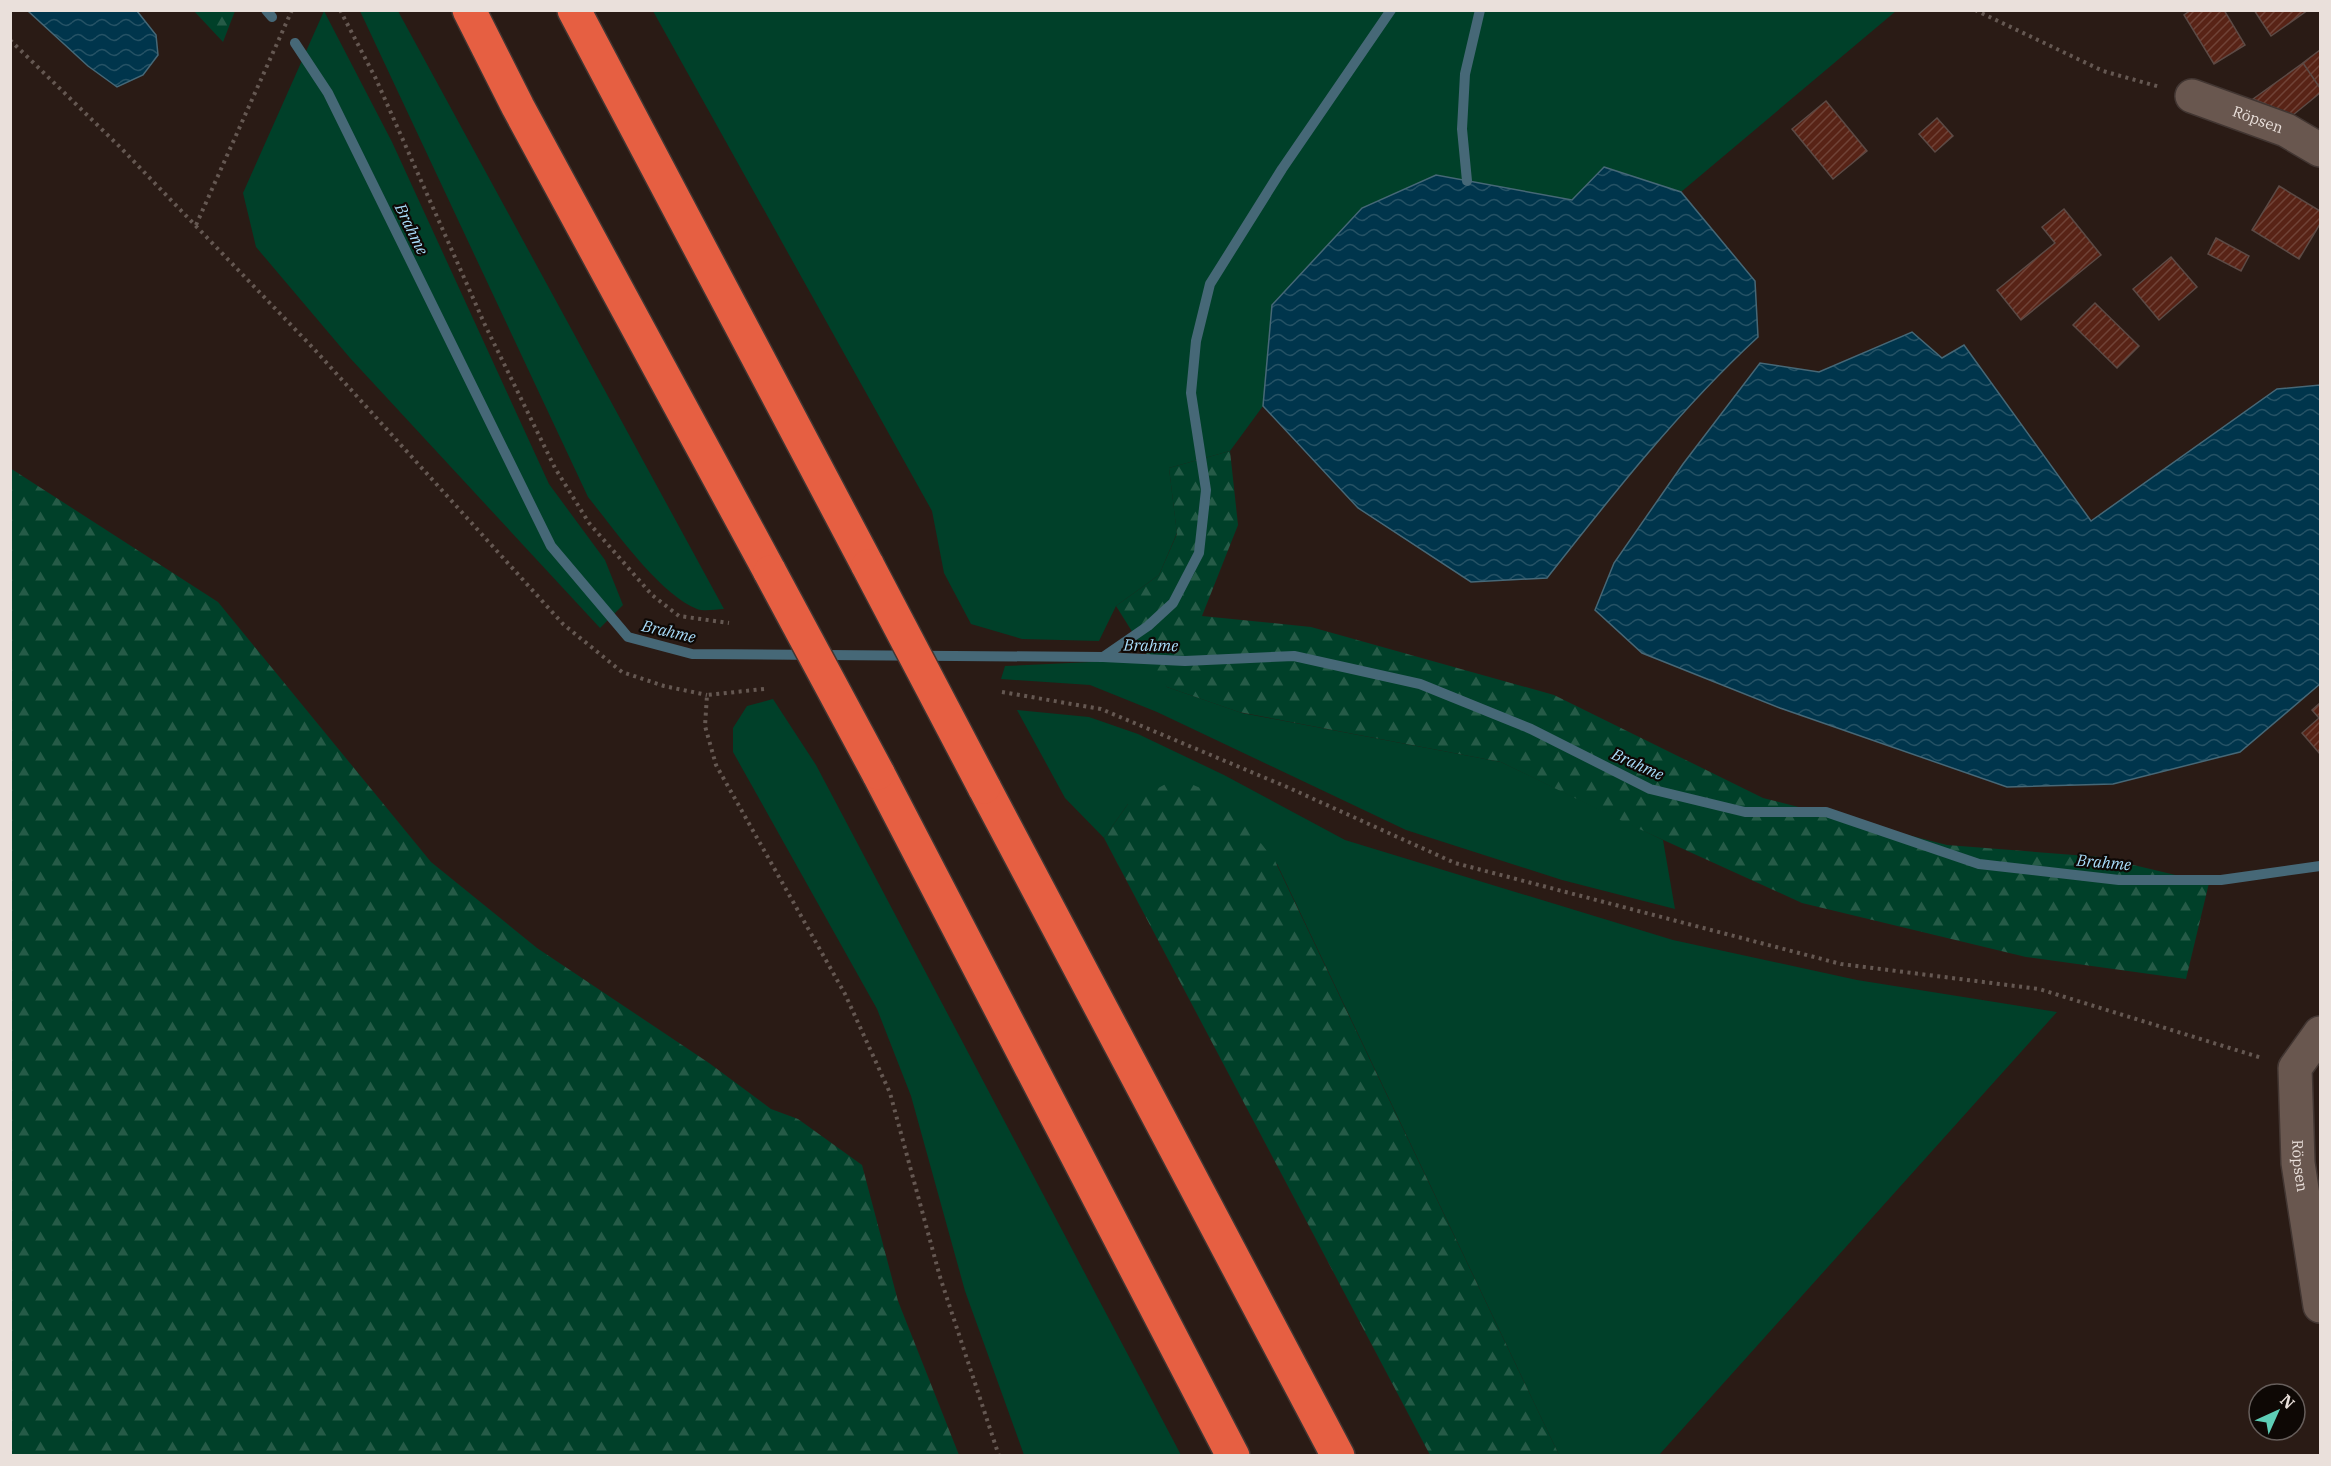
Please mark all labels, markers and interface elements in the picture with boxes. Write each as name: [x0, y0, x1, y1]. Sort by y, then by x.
street label: Röpsen: [2230, 101, 2286, 137]
water label: Brahme: [391, 199, 433, 258]
water label: Brahme: [639, 615, 698, 647]
water label: Brahme: [1122, 635, 1179, 655]
water label: Brahme: [1608, 743, 1667, 784]
water label: Brahme: [2075, 850, 2132, 874]
street label: Röpsen: [2288, 1139, 2312, 1194]
north arrow: [2247, 1382, 2307, 1442]
text: N: [2276, 1390, 2299, 1413]

